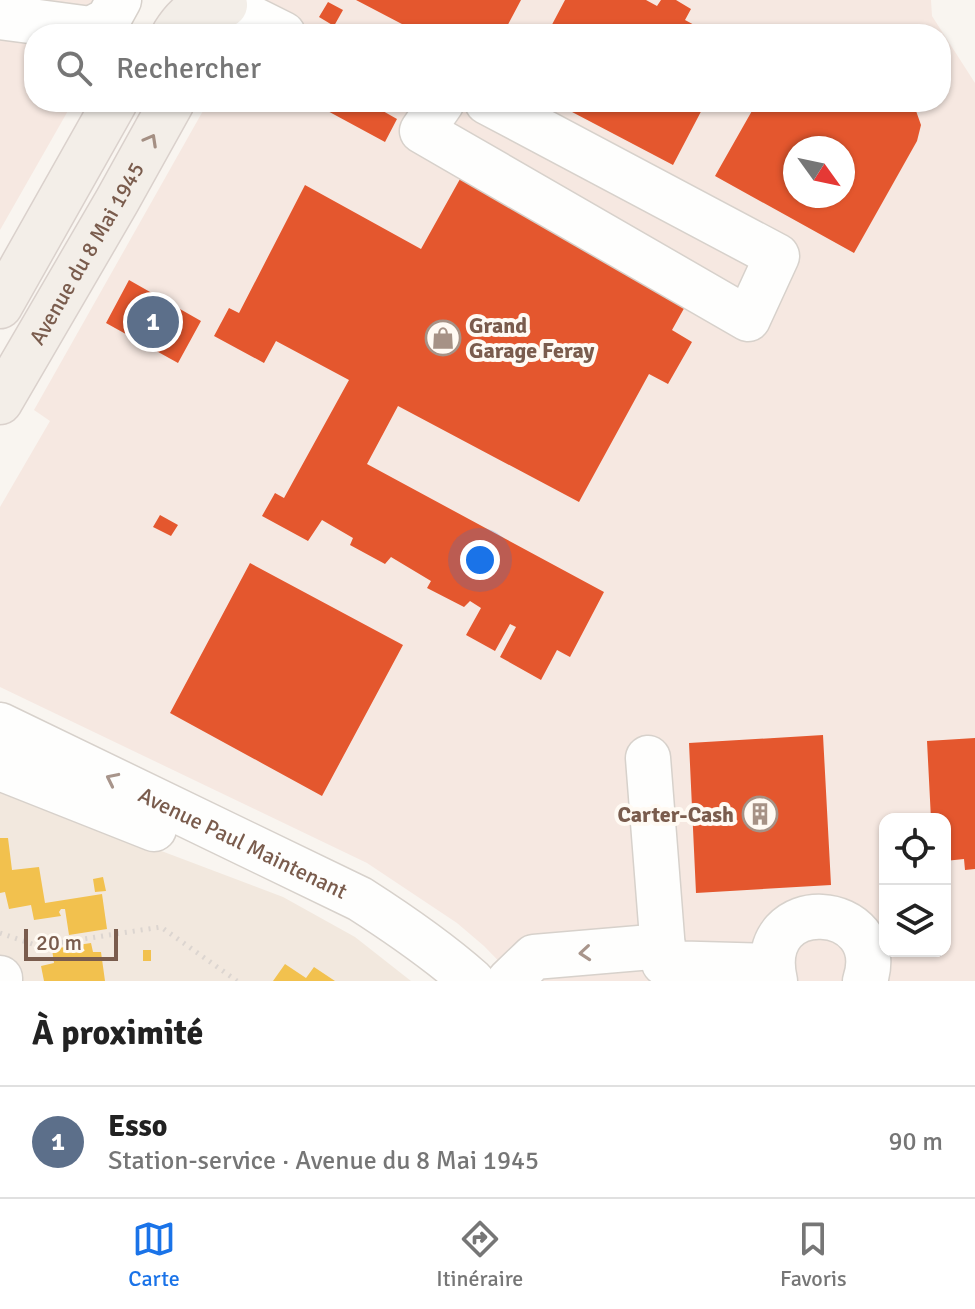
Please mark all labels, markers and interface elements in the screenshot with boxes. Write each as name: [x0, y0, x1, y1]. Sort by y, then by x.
search box: [24, 24, 951, 112]
icon: search: [52, 46, 96, 90]
text: Rechercher: [116, 50, 261, 87]
one-way arrow: [141, 134, 156, 148]
north arrow: [783, 136, 855, 208]
street label: Avenue du 8 Mai 1945: [23, 157, 150, 350]
pin: 1: [127, 292, 179, 352]
place label: Grand Garage Feray: [469, 312, 594, 364]
shop icon: Grand Garage Feray: [424, 319, 462, 357]
your location: [460, 540, 500, 580]
one-way arrow: [106, 773, 121, 789]
street label: Avenue Paul Maintenant: [134, 781, 352, 905]
building icon: Carter-Cash: [741, 795, 779, 833]
place label: Carter-Cash: [617, 801, 734, 828]
map controls: [879, 813, 951, 957]
button: locate: [879, 813, 951, 885]
button: layers: [879, 885, 951, 957]
scale bar: [24, 925, 118, 961]
text: 20 m: [36, 929, 82, 956]
one-way arrow: [578, 944, 591, 961]
text: À proximité: [32, 1012, 203, 1054]
text: Esso: [108, 1108, 167, 1145]
text: 1: [51, 1126, 65, 1158]
text: 90 m: [888, 1126, 943, 1158]
text: Station-service · Avenue du 8 Mai 1945: [108, 1145, 539, 1177]
tab: Carte: [128, 1217, 180, 1292]
tab: Itinéraire: [436, 1217, 523, 1292]
tab: Favoris: [780, 1217, 847, 1292]

